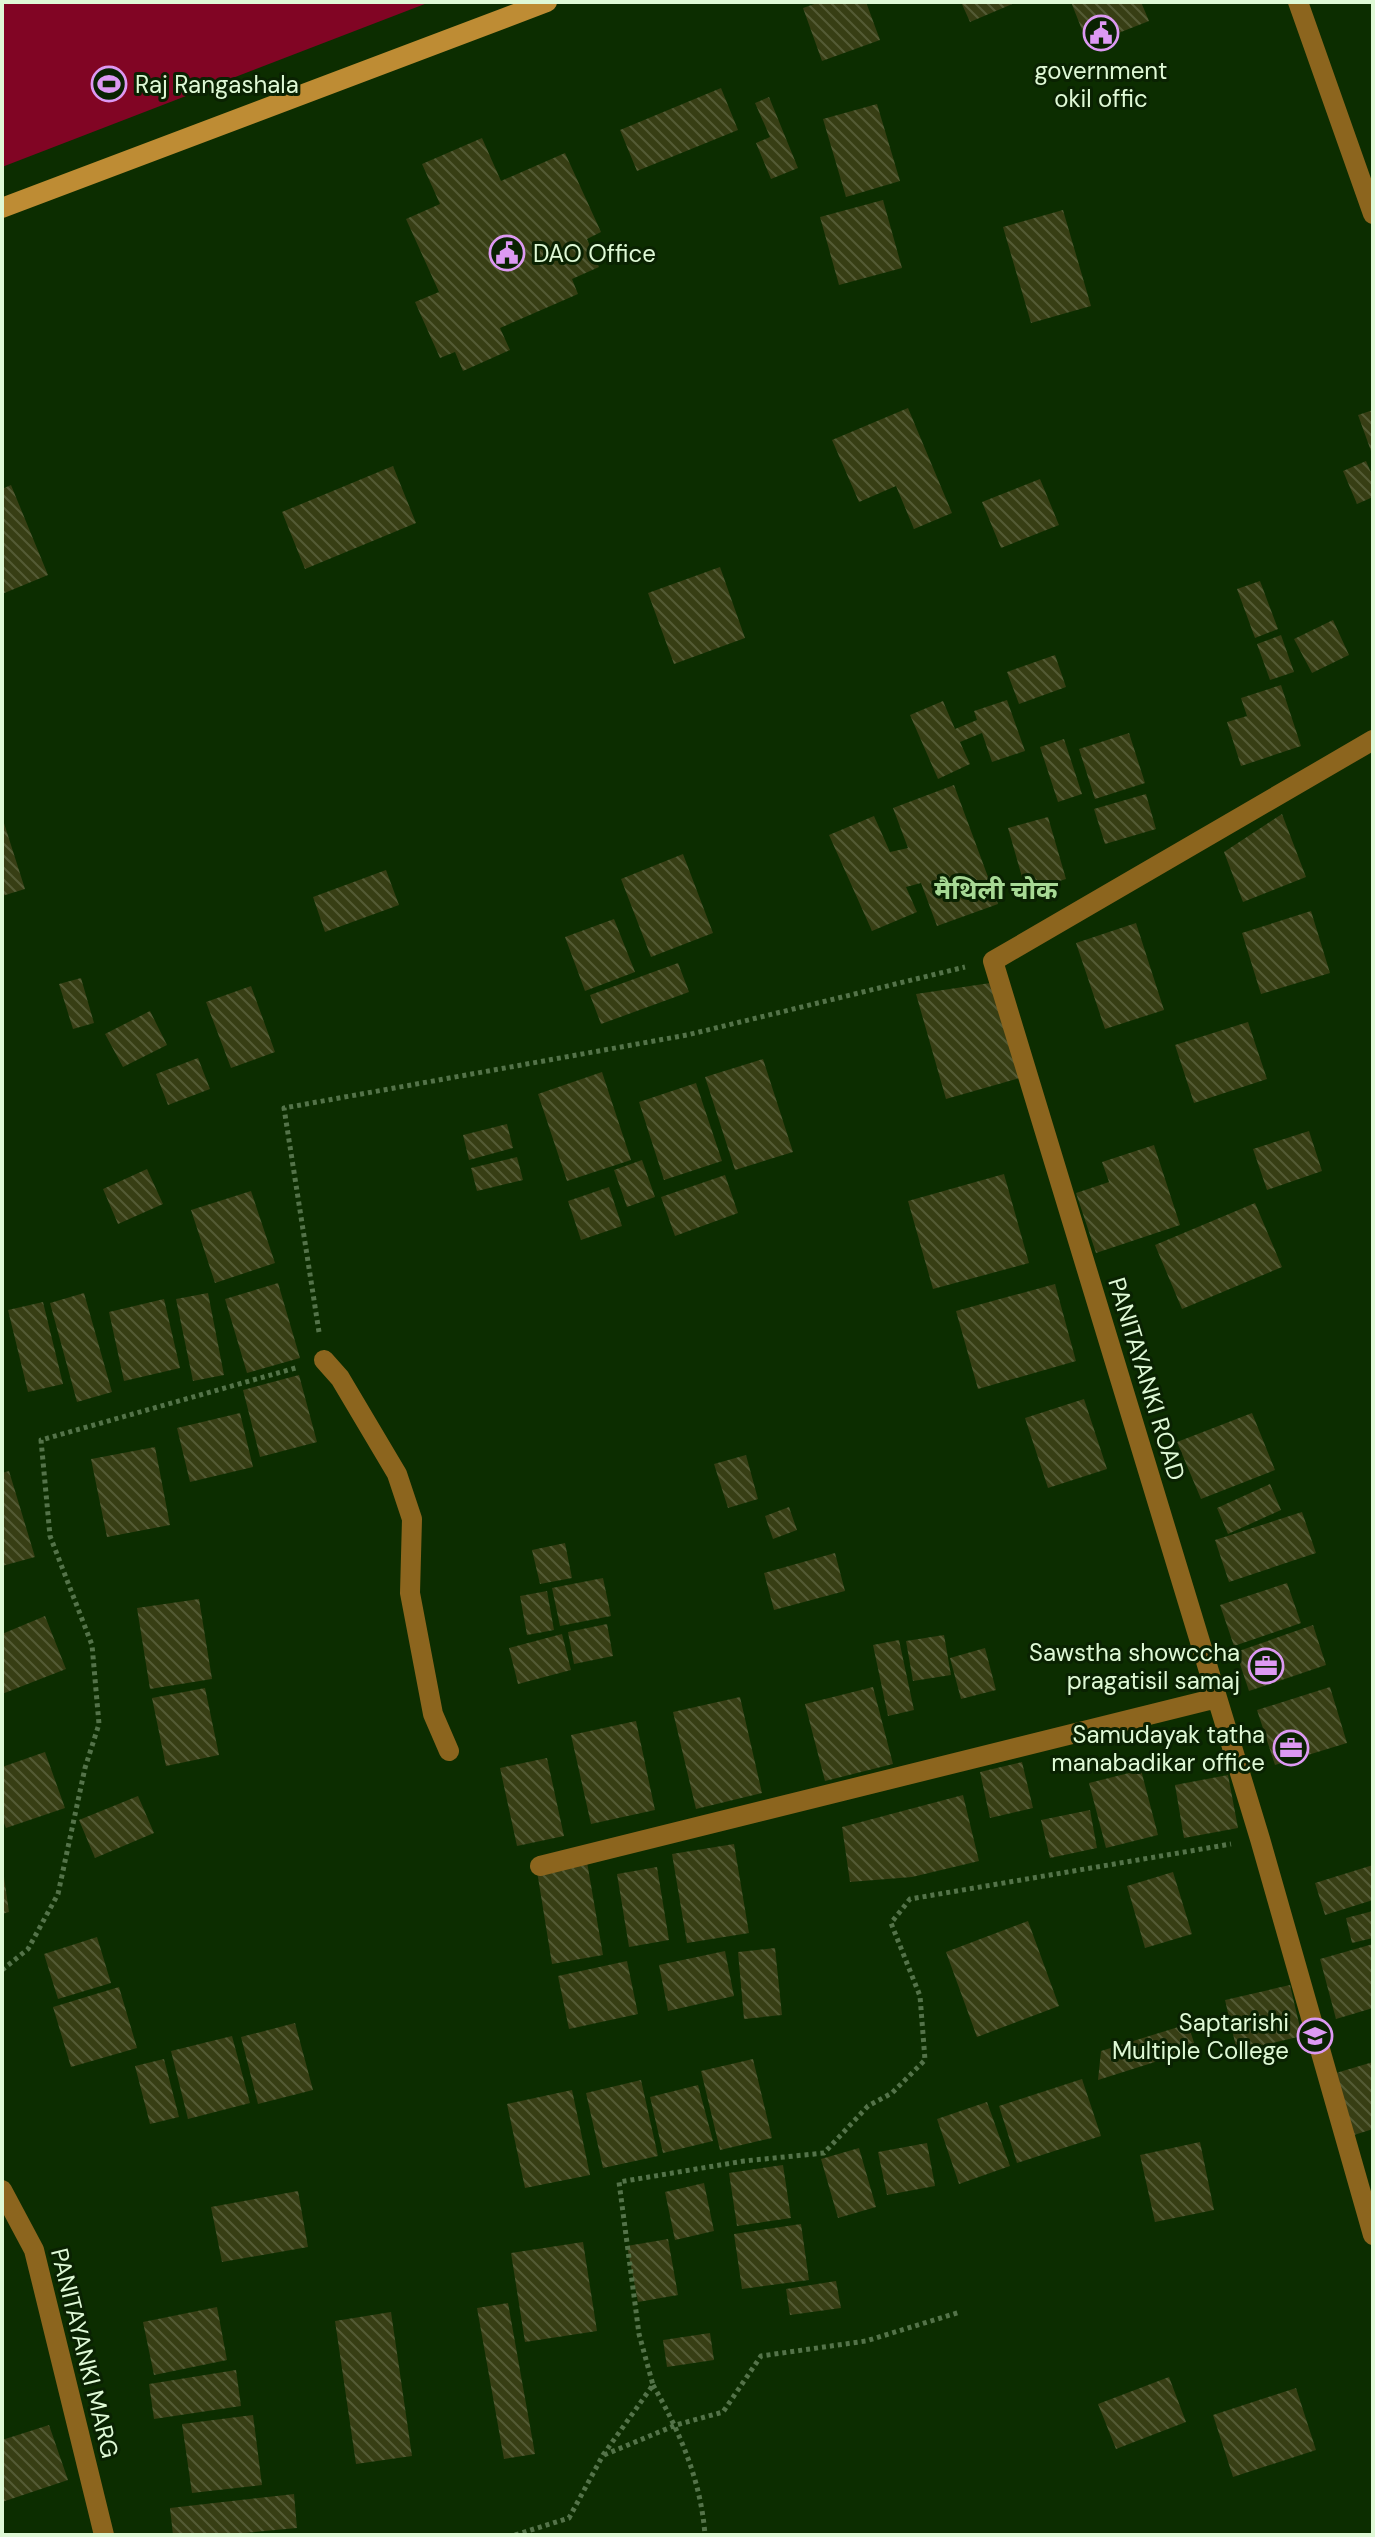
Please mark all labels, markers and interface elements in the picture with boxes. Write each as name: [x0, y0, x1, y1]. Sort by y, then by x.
public building icon: government okil offic: [1082, 14, 1120, 52]
place label: government okil offic: [1034, 55, 1168, 114]
sports icon: Raj Rangashala: [90, 65, 128, 103]
place label: Raj Rangashala: [135, 69, 299, 100]
public building icon: DAO Office: [488, 234, 526, 272]
place label: DAO Office: [533, 238, 656, 269]
district label: मैथिली चोक: [934, 873, 1058, 907]
street label: PANITAYANKI ROAD: [1101, 1274, 1193, 1484]
place label: Sawstha showccha pragatisil samaj: [1029, 1637, 1240, 1696]
office icon: Sawstha showccha pragatisil samaj: [1247, 1647, 1285, 1685]
place label: Samudayak tatha manabadikar office: [1051, 1719, 1265, 1778]
office icon: Samudayak tatha manabadikar office: [1272, 1729, 1310, 1767]
place label: Saptarishi Multiple College: [1112, 2007, 1289, 2066]
school or university icon: Saptarishi Multiple College: [1296, 2017, 1334, 2055]
street label: PANITAYANKI MARG: [44, 2245, 126, 2461]

